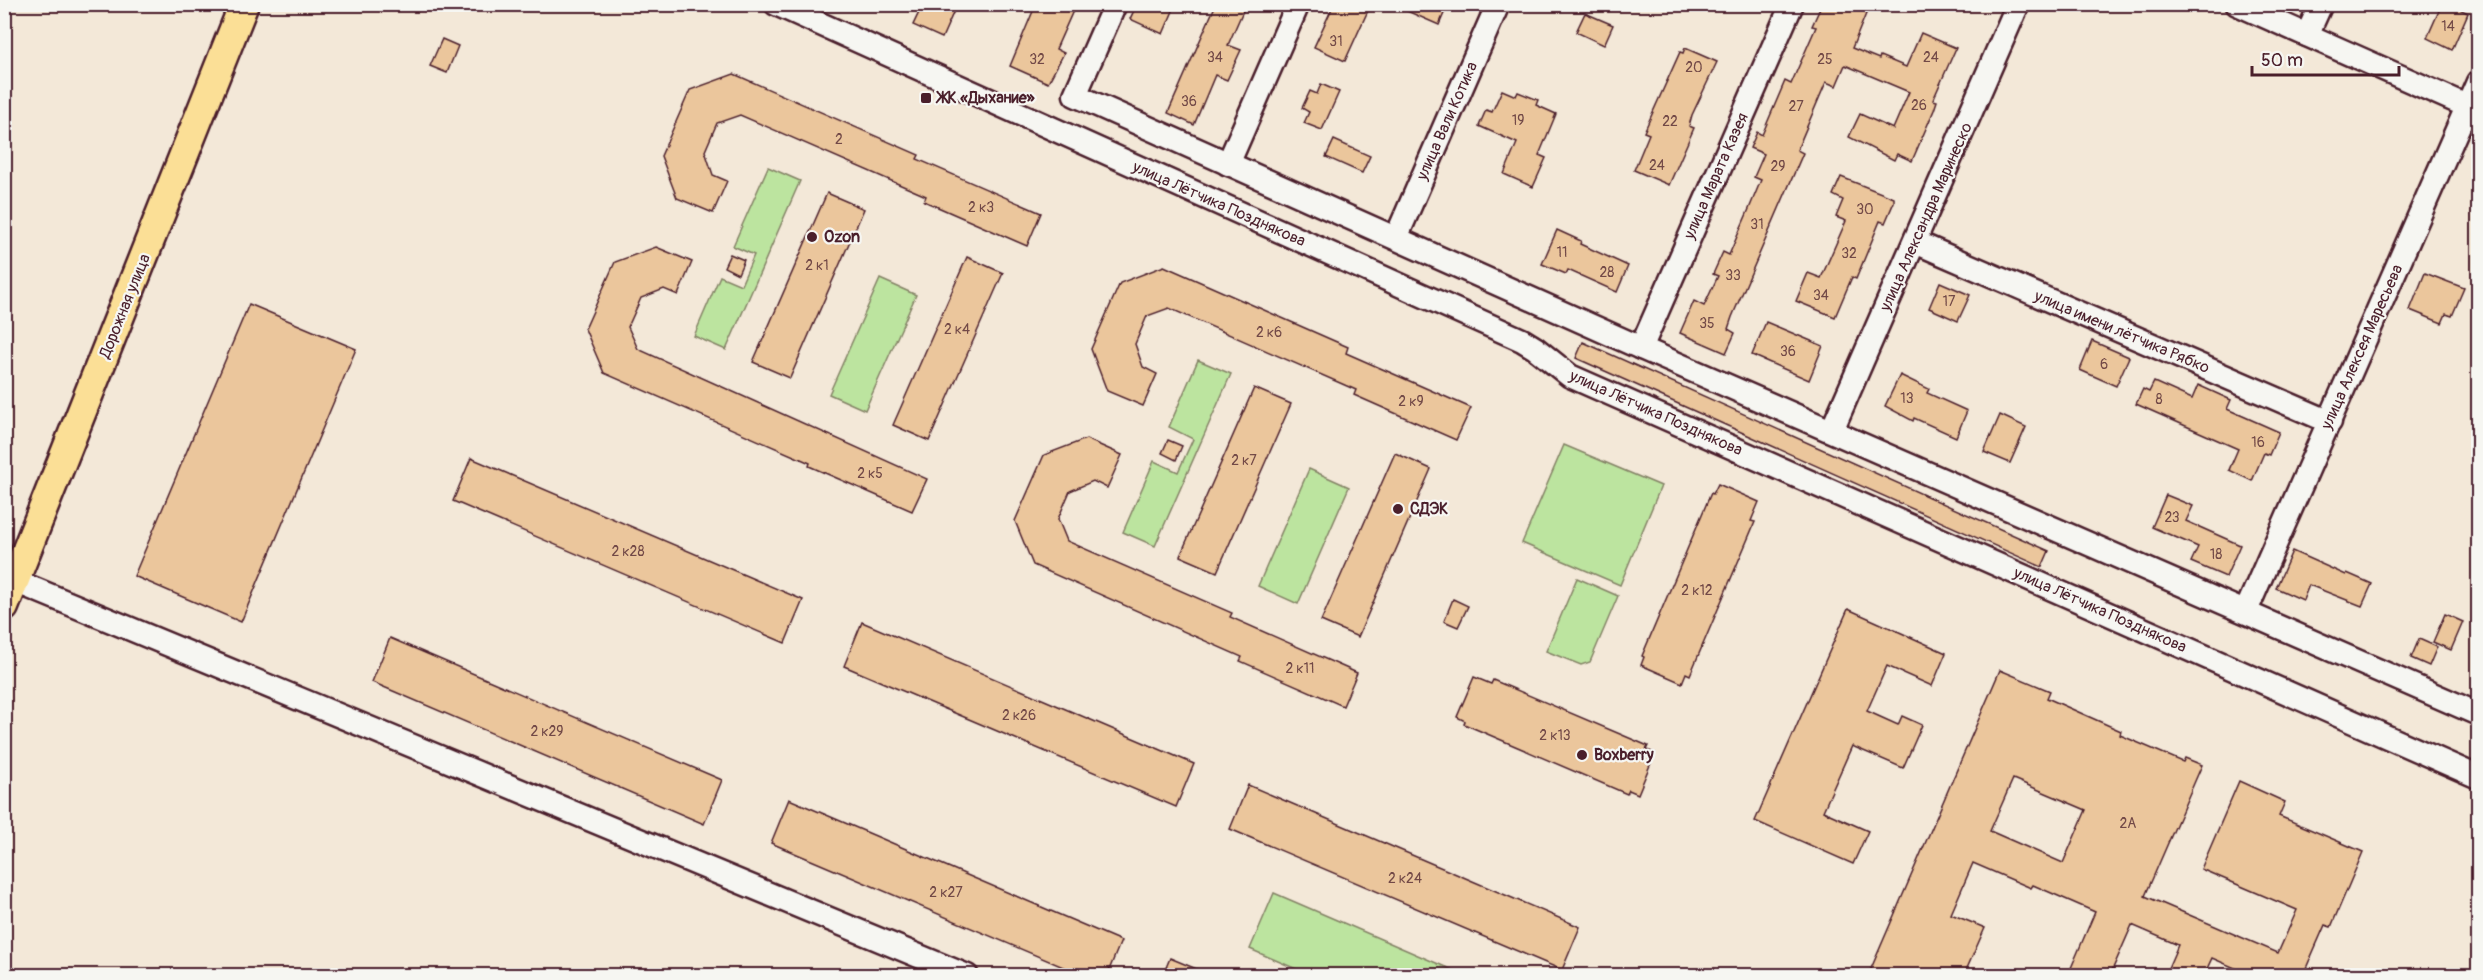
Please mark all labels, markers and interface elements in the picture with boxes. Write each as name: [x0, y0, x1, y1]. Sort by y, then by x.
house number: 14: [2441, 18, 2455, 35]
house number: 31: [1329, 33, 1343, 50]
scale bar: [2252, 39, 2399, 77]
house number: 34: [1207, 49, 1223, 66]
house number: 24: [1923, 49, 1939, 66]
text: 50 m: [2261, 49, 2303, 72]
house number: 32: [1029, 51, 1045, 68]
house number: 25: [1817, 51, 1833, 68]
street label: улица Вали Котика: [1412, 59, 1482, 184]
house number: 20: [1685, 59, 1703, 76]
place label: ЖК «Дыхание»: [935, 88, 1036, 108]
marker: ЖК «Дыхание»: [919, 91, 933, 105]
house number: 36: [1181, 93, 1197, 110]
house number: 26: [1911, 97, 1927, 114]
house number: 27: [1788, 98, 1804, 115]
street label: улица Марата Казея: [1679, 110, 1753, 243]
house number: 19: [1512, 112, 1524, 129]
house number: 22: [1662, 113, 1678, 130]
street label: улица Александра Маринеско: [1875, 119, 1977, 315]
house number: 2: [835, 131, 843, 148]
street label: улица Лётчика Позднякова: [1129, 156, 1309, 251]
house number: 24: [1649, 157, 1665, 174]
house number: 29: [1770, 158, 1786, 175]
house number: 2 к3: [968, 199, 994, 216]
house number: 30: [1856, 201, 1874, 218]
house number: 31: [1750, 216, 1764, 233]
place label: Ozon: [824, 227, 860, 247]
marker: Ozon: [805, 230, 819, 244]
house number: 11: [1557, 244, 1567, 261]
house number: 32: [1841, 245, 1857, 262]
street label: Дорожная улица: [95, 251, 155, 362]
house number: 2 к1: [805, 257, 829, 274]
street label: улица Алексея Маресьева: [2316, 261, 2407, 433]
house number: 28: [1600, 264, 1614, 281]
house number: 33: [1725, 267, 1741, 284]
street label: улица имени лётчика Рябко: [2030, 286, 2213, 378]
house number: 34: [1813, 287, 1829, 304]
house number: 17: [1943, 293, 1956, 310]
house number: 35: [1699, 315, 1715, 332]
house number: 2 к4: [944, 321, 970, 338]
house number: 2 к6: [1256, 324, 1282, 341]
house number: 36: [1780, 343, 1796, 360]
house number: 6: [2100, 356, 2108, 373]
street label: улица Лётчика Позднякова: [1566, 365, 1746, 460]
house number: 13: [1900, 390, 1914, 407]
house number: 8: [2155, 391, 2163, 408]
house number: 2 к9: [1398, 393, 1424, 410]
house number: 16: [2251, 434, 2265, 451]
house number: 2 к7: [1231, 452, 1257, 469]
house number: 2 к5: [857, 465, 883, 482]
place label: СДЭК: [1410, 499, 1448, 519]
marker: СДЭК: [1391, 502, 1405, 516]
house number: 23: [2164, 509, 2180, 526]
house number: 2 к28: [612, 543, 644, 560]
house number: 18: [2210, 546, 2222, 563]
street label: улица Лётчика Позднякова: [2010, 562, 2190, 657]
house number: 2 к12: [1681, 582, 1713, 599]
house number: 2 к11: [1285, 660, 1315, 677]
house number: 2 к26: [1002, 707, 1036, 724]
house number: 2 к29: [530, 723, 564, 740]
house number: 2 к13: [1539, 727, 1571, 744]
place label: Boxberry: [1594, 745, 1654, 765]
marker: Boxberry: [1575, 748, 1589, 762]
house number: 2А: [2120, 815, 2136, 832]
house number: 2 к24: [1388, 870, 1422, 887]
house number: 2 к27: [929, 884, 963, 901]

